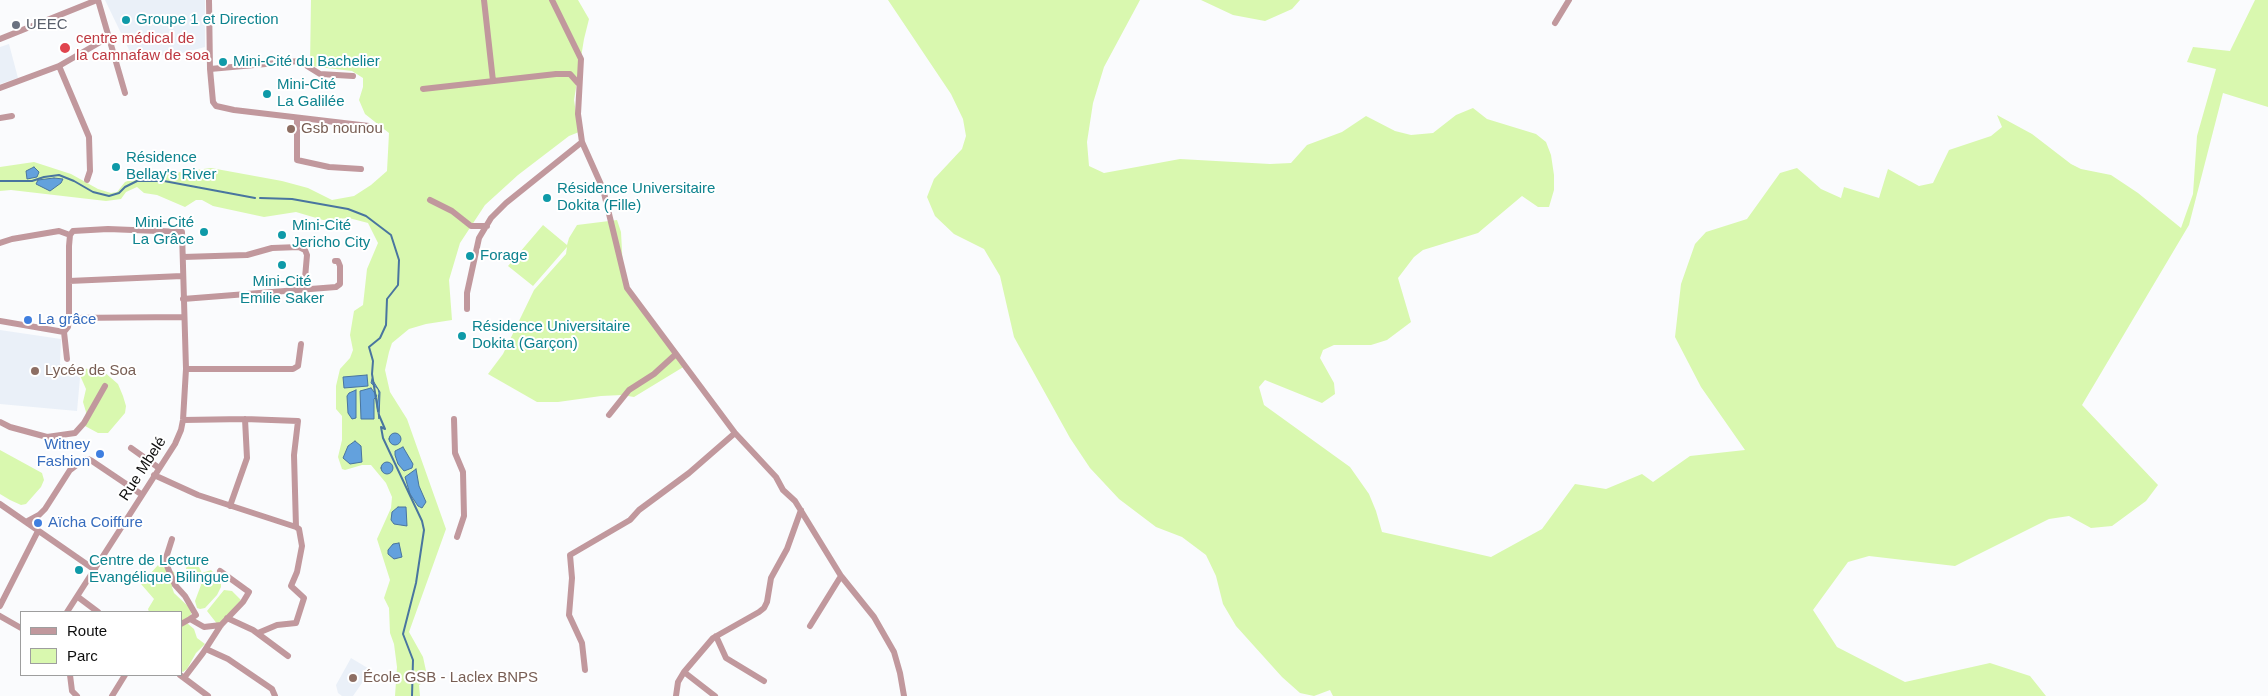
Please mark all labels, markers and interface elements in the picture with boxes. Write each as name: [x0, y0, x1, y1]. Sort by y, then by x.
place label: Groupe 1 et Direction: [136, 11, 279, 29]
marker: Groupe 1 et Direction: [120, 14, 132, 26]
place label: UEEC: [26, 16, 68, 34]
marker: UEEC: [10, 19, 22, 31]
place label: centre médical de la camnafaw de soa: [76, 30, 209, 65]
marker: centre médical de la camnafaw de soa: [58, 41, 72, 55]
place label: Mini-Cité du Bachelier: [233, 53, 380, 71]
marker: Mini-Cité du Bachelier: [217, 56, 229, 68]
place label: Mini-Cité La Galilée: [277, 76, 345, 111]
marker: Mini-Cité La Galilée: [261, 88, 273, 100]
place label: Gsb nounou: [301, 120, 383, 138]
marker: Gsb nounou: [285, 123, 297, 135]
place label: Résidence Bellay's River: [126, 149, 216, 184]
marker: Résidence Bellay's River: [110, 161, 122, 173]
place label: Résidence Universitaire Dokita (Fille): [557, 180, 715, 215]
marker: Résidence Universitaire Dokita (Fille): [541, 192, 553, 204]
place label: Mini-Cité La Grâce: [132, 214, 194, 249]
place label: Mini-Cité Jericho City: [292, 217, 370, 252]
marker: Mini-Cité La Grâce: [198, 226, 210, 238]
marker: Mini-Cité Jericho City: [276, 229, 288, 241]
place label: Forage: [480, 247, 528, 265]
marker: Forage: [464, 250, 476, 262]
marker: Mini-Cité Emilie Saker: [276, 259, 288, 271]
place label: Mini-Cité Emilie Saker: [240, 273, 324, 308]
place label: La grâce: [38, 311, 96, 329]
marker: La grâce: [22, 314, 34, 326]
place label: Résidence Universitaire Dokita (Garçon): [472, 318, 630, 353]
marker: Résidence Universitaire Dokita (Garçon): [456, 330, 468, 342]
place label: Lycée de Soa: [45, 362, 136, 380]
marker: Lycée de Soa: [29, 365, 41, 377]
street label: Rue Mbelé: [116, 434, 170, 504]
place label: Witney Fashion: [37, 436, 90, 471]
marker: Witney Fashion: [94, 448, 106, 460]
place label: Aïcha Coiffure: [48, 514, 143, 532]
marker: Aïcha Coiffure: [32, 517, 44, 529]
place label: Centre de Lecture Evangélique Bilingue: [89, 552, 229, 587]
marker: Centre de Lecture Evangélique Bilingue: [73, 564, 85, 576]
legend: [20, 611, 182, 676]
text: Route: [67, 622, 107, 639]
text: Parc: [67, 647, 98, 664]
place label: École GSB - Laclex BNPS: [363, 669, 538, 687]
marker: École GSB - Laclex BNPS: [347, 672, 359, 684]

